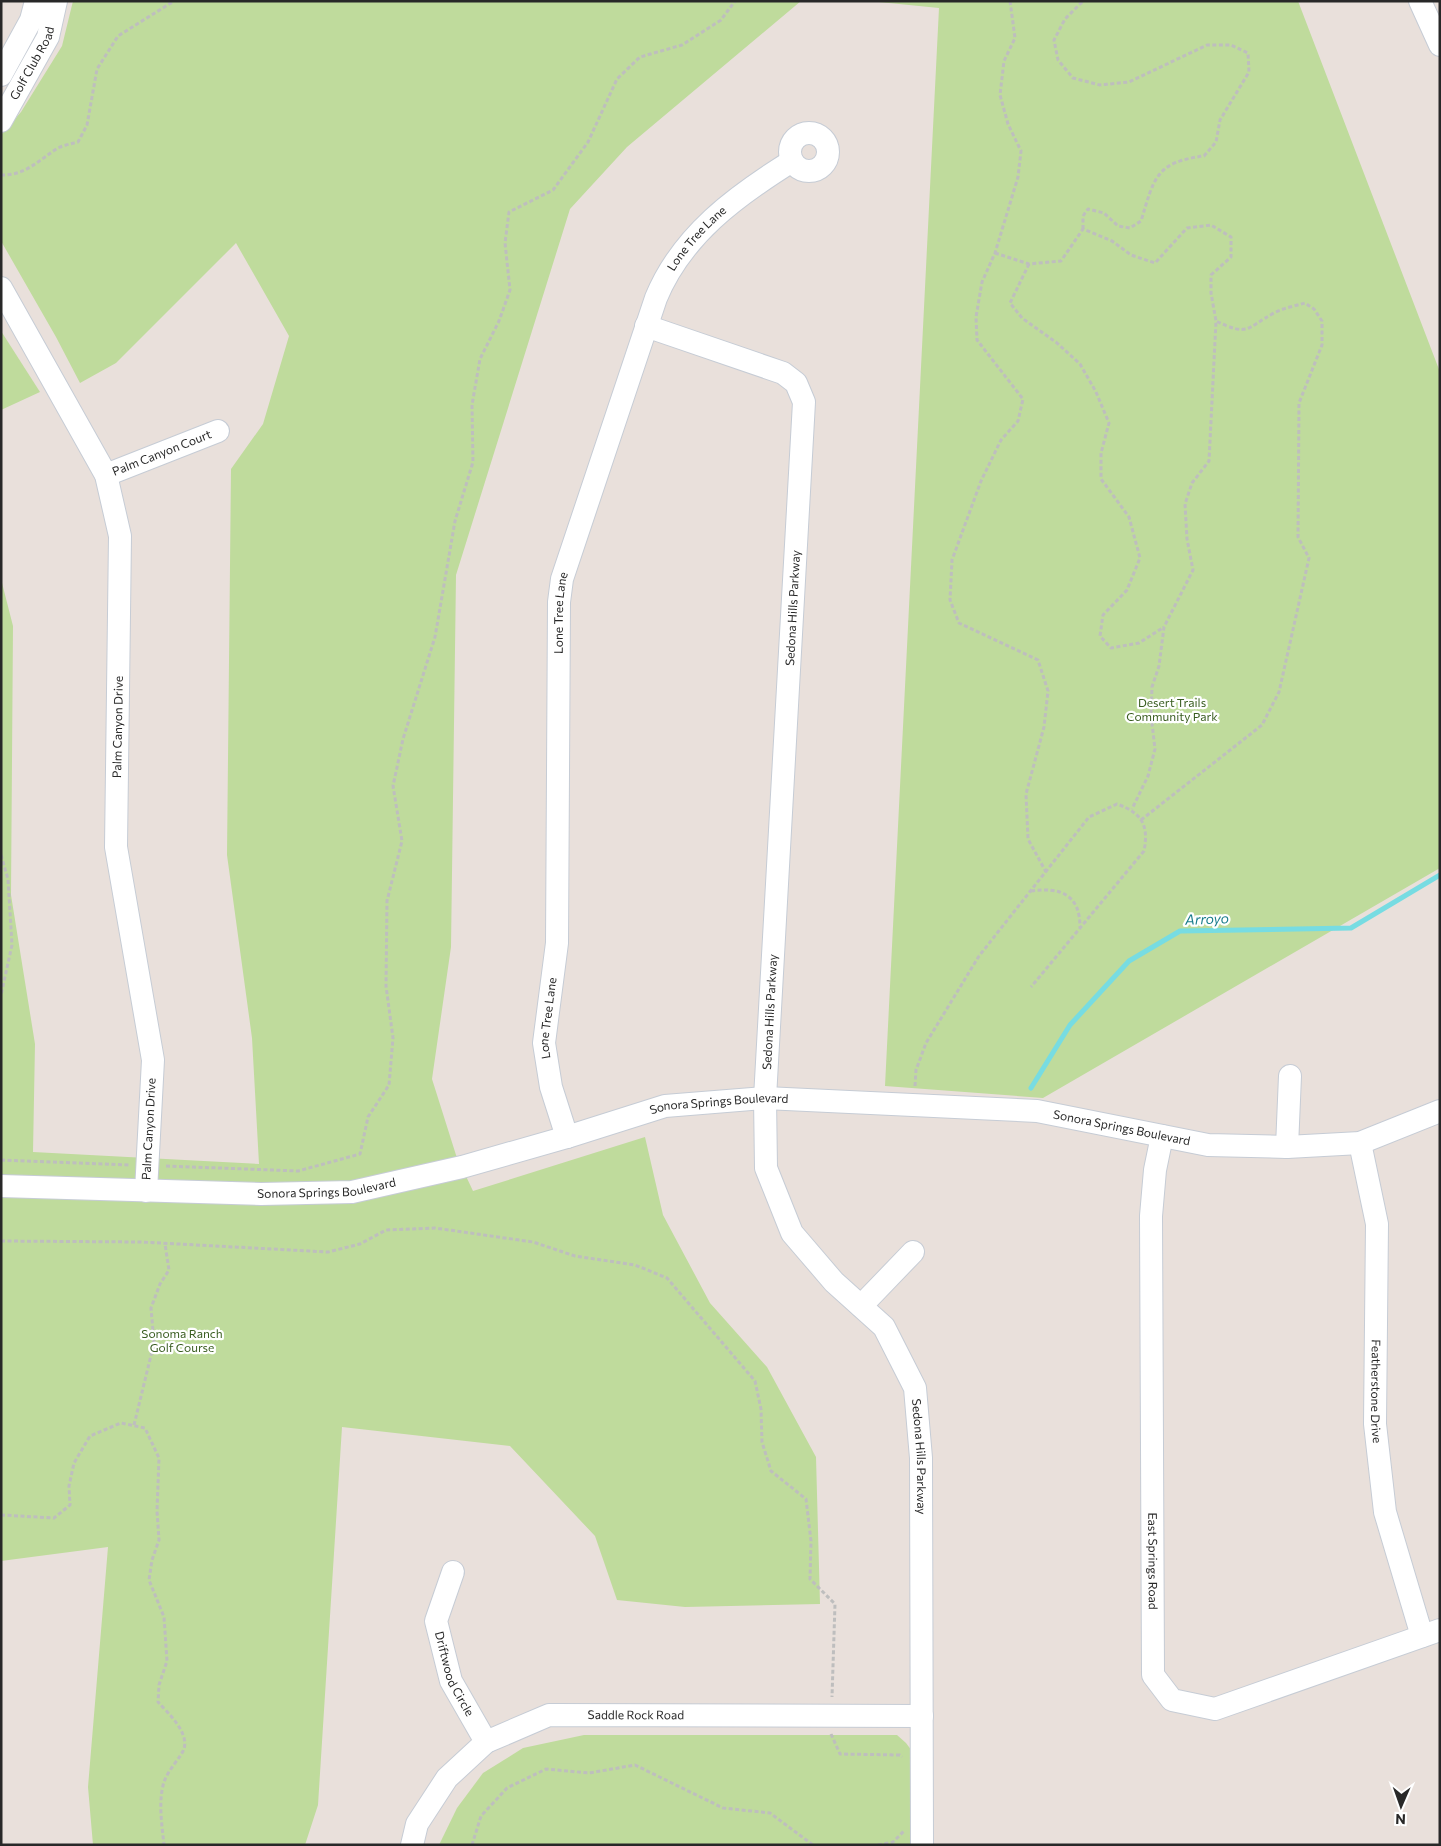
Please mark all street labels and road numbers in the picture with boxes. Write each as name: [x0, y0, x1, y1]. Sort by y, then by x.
street label: Golf Club Road: [6, 25, 56, 102]
street label: Lone Tree Lane: [663, 203, 728, 273]
street label: Palm Canyon Court: [110, 426, 213, 478]
street label: Sedona Hills Parkway: [782, 550, 802, 666]
street label: Lone Tree Lane: [551, 570, 570, 654]
street label: Palm Canyon Drive: [109, 676, 125, 778]
street label: Sedona Hills Parkway: [759, 954, 779, 1070]
street label: Lone Tree Lane: [536, 976, 558, 1060]
street label: Palm Canyon Drive: [138, 1078, 158, 1180]
street label: Sonora Springs Boulevard: [648, 1090, 789, 1116]
street label: Sonora Springs Boulevard: [1052, 1106, 1192, 1147]
street label: Sonora Springs Boulevard: [257, 1174, 397, 1200]
street label: Featherstone Drive: [1369, 1339, 1385, 1444]
street label: Sedona Hills Parkway: [910, 1398, 929, 1515]
street label: East Springs Road: [1146, 1512, 1161, 1610]
street label: Driftwood Circle: [433, 1630, 478, 1718]
street label: Saddle Rock Road: [588, 1707, 684, 1721]

